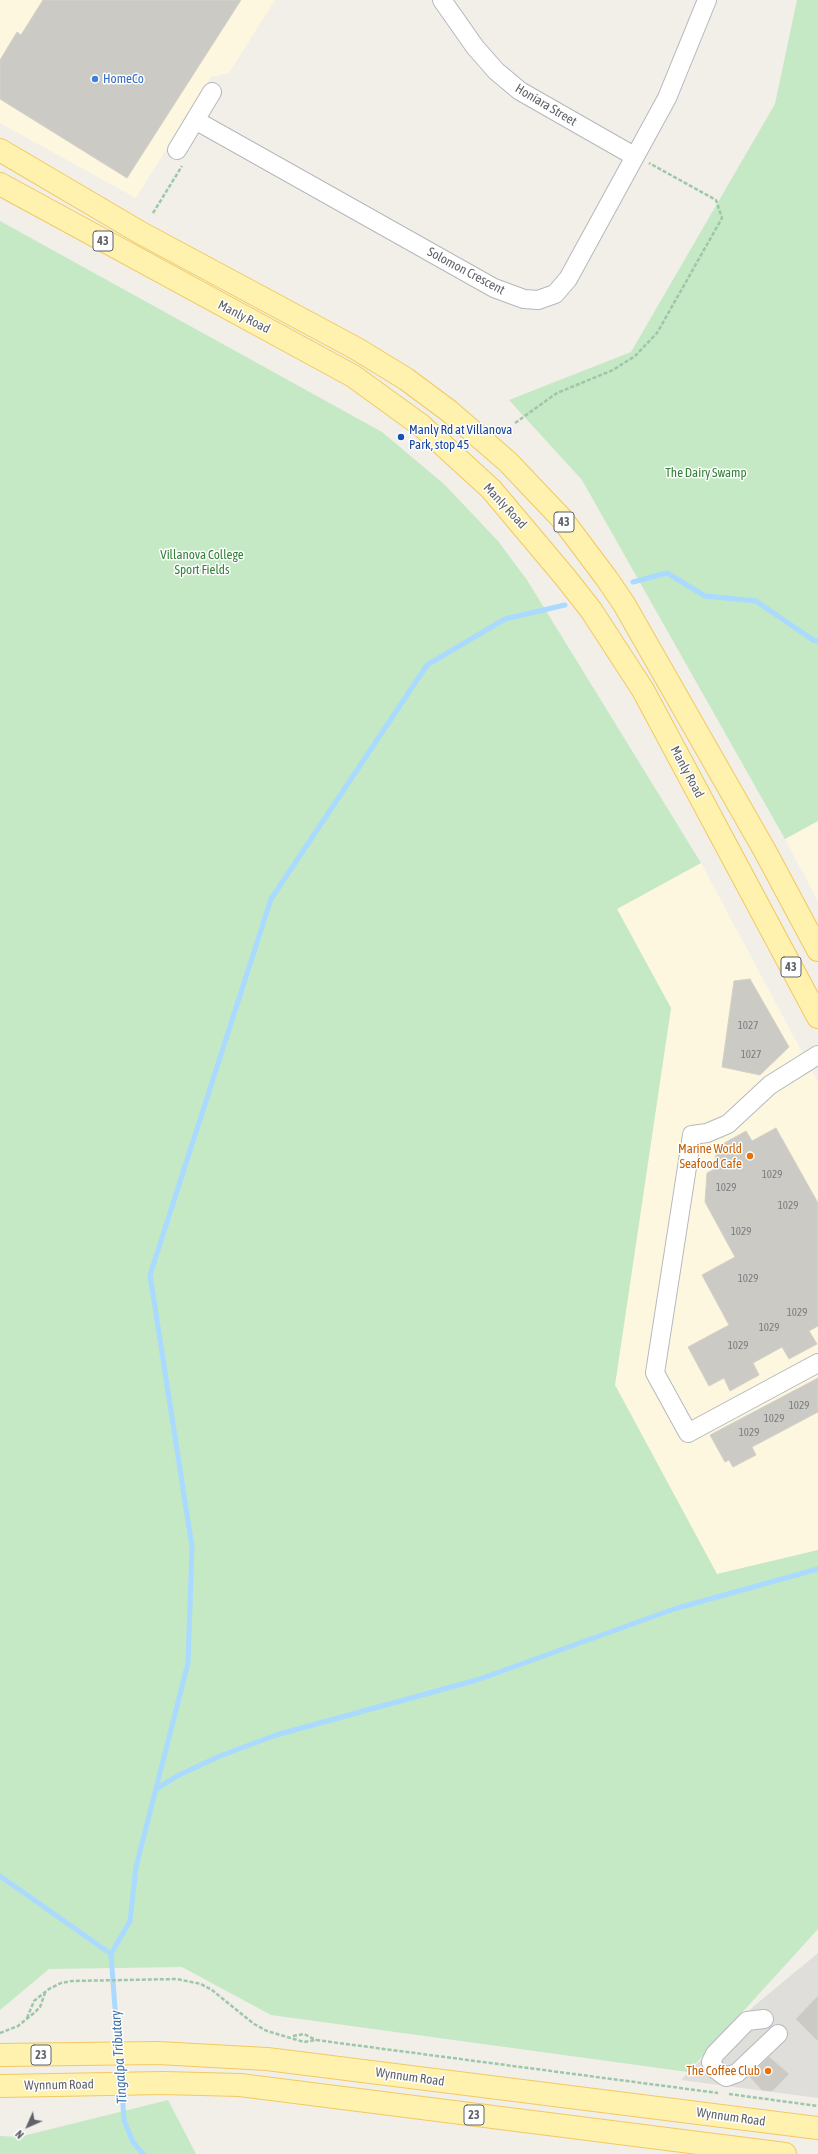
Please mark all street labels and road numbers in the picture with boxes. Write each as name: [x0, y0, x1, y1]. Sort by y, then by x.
street label: Honiara Street: [512, 81, 580, 129]
road number: 43: [93, 231, 113, 251]
street label: Solomon Crescent: [425, 244, 507, 298]
street label: Manly Road: [215, 297, 273, 337]
street label: Manly Road: [480, 480, 530, 532]
road number: 43: [554, 512, 574, 532]
street label: Manly Road: [667, 743, 707, 801]
road number: 43: [781, 957, 801, 977]
road number: 23: [31, 2045, 51, 2065]
street label: Wynnum Road: [374, 2064, 446, 2090]
street label: Wynnum Road: [24, 2077, 94, 2093]
street label: Wynnum Road: [695, 2104, 767, 2130]
road number: 23: [464, 2105, 484, 2125]

